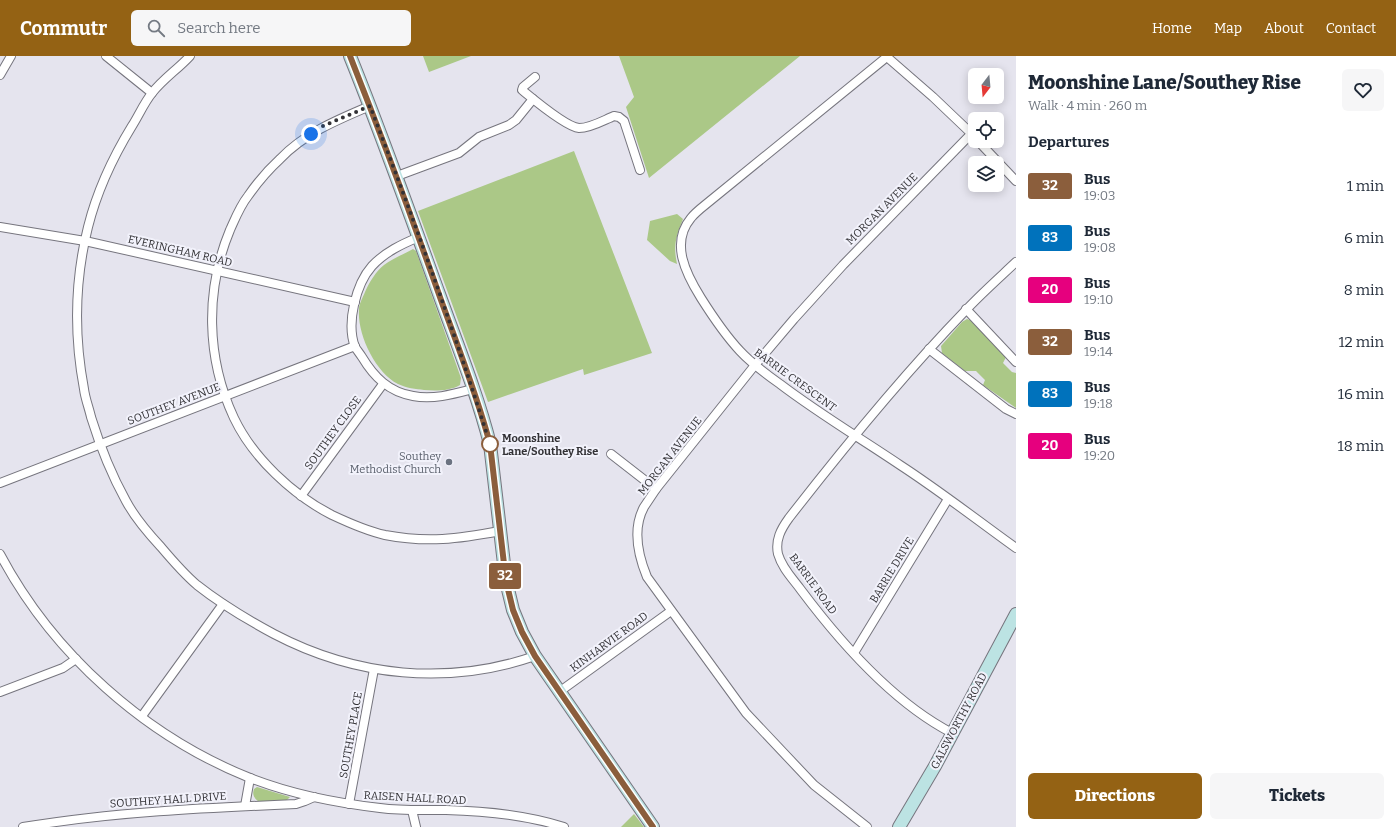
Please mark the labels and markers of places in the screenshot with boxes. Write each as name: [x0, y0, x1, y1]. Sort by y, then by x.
place label: Moonshine Lane/Southey Rise: [502, 432, 598, 458]
marker: Moonshine Lane/Southey Rise: [481, 435, 499, 453]
place label: Southey Methodist Church: [350, 450, 441, 476]
marker: Southey Methodist Church: [444, 457, 454, 467]

